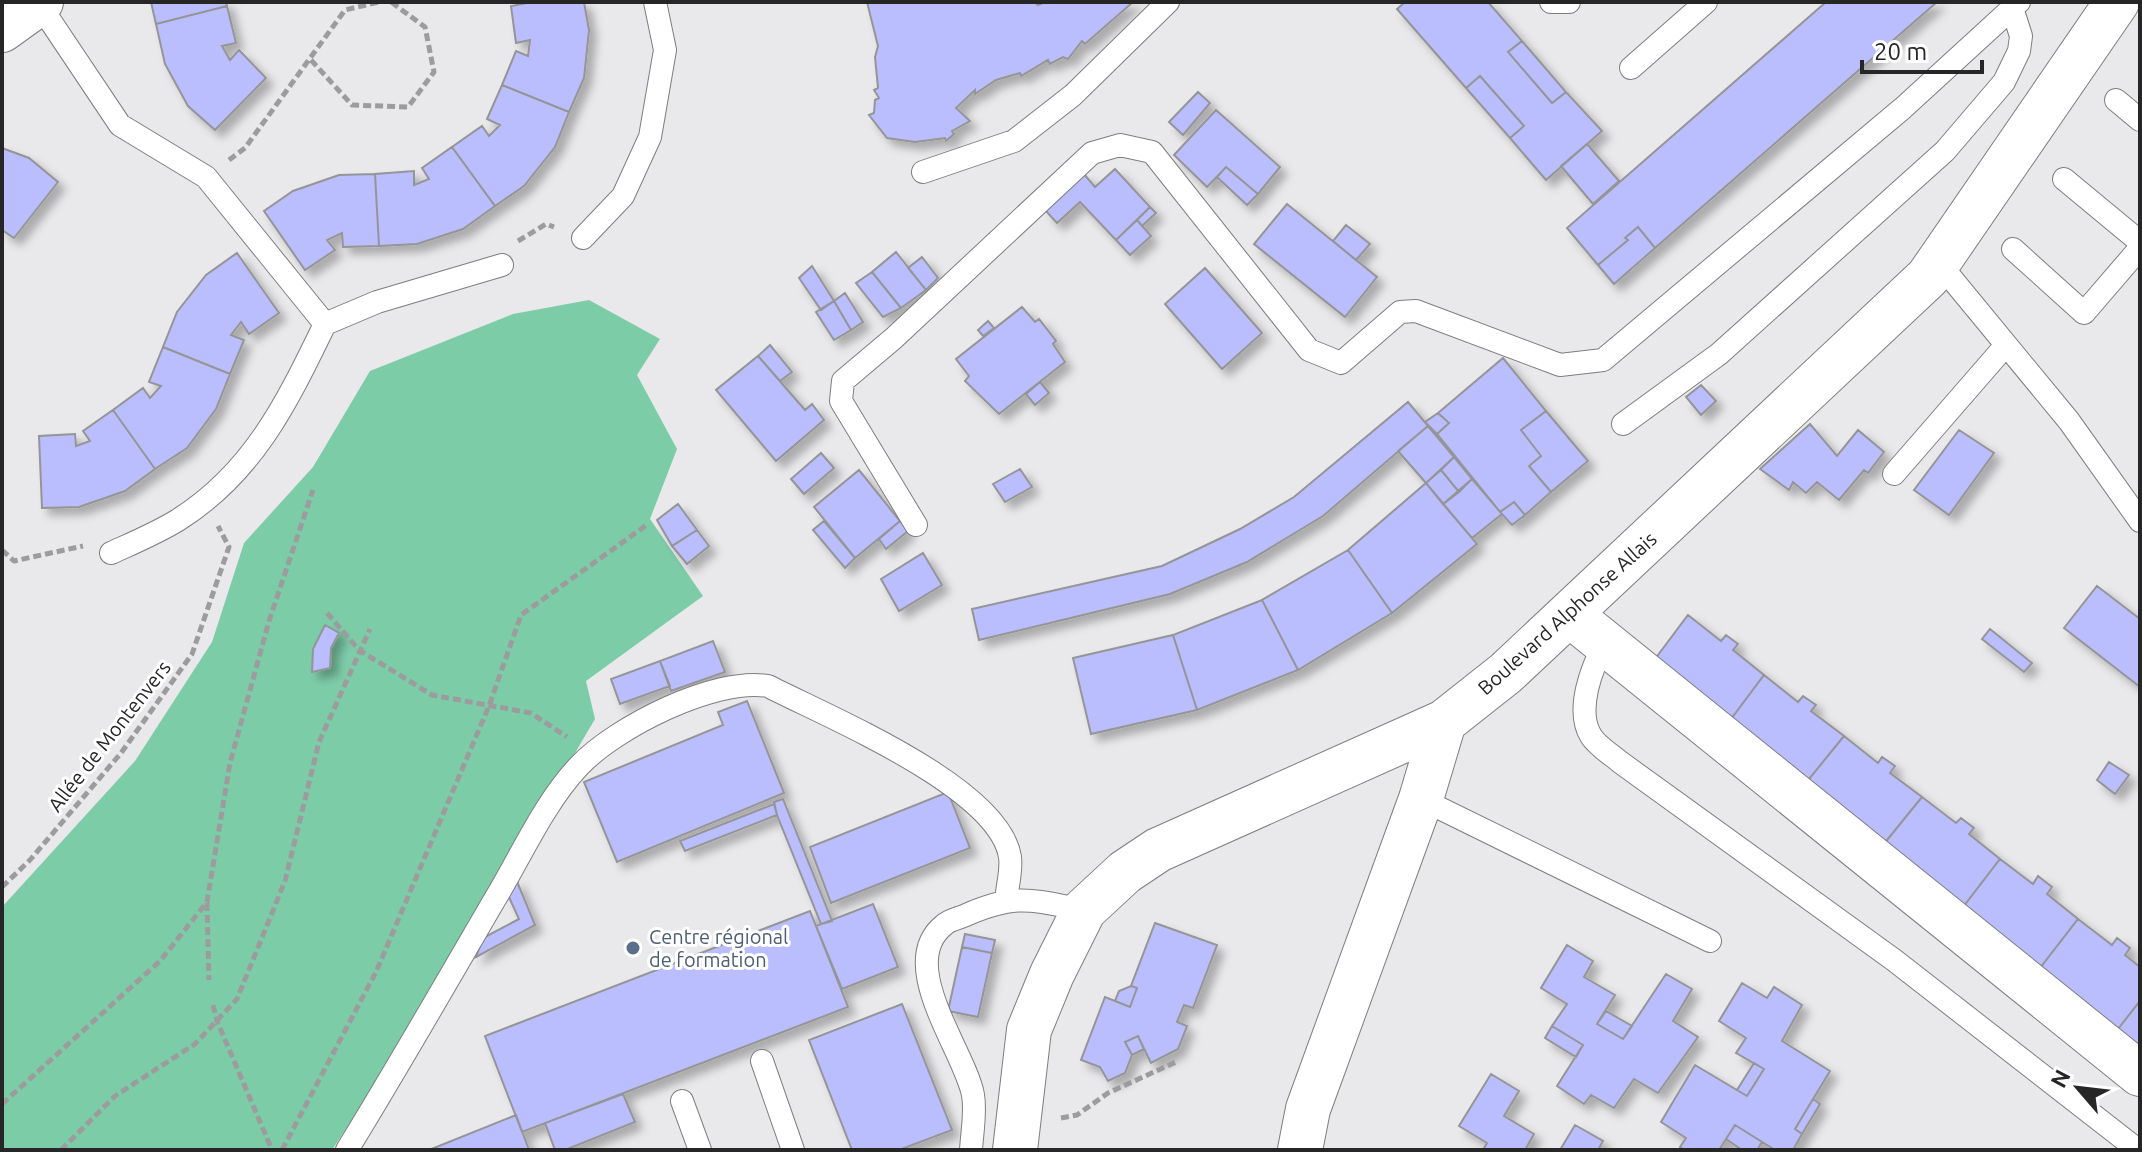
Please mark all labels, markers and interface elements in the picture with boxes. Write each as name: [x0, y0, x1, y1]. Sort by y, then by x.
scale bar: [1862, 24, 1982, 74]
text: 20 m: [1874, 38, 1927, 65]
street label: Boulevard Alphonse Allais: [1473, 527, 1661, 699]
street label: Allée de Montenvers: [43, 656, 175, 816]
place label: Centre régional de formation: [649, 925, 788, 971]
marker: Centre régional de formation: [624, 939, 642, 957]
north arrow: [2038, 1048, 2118, 1128]
text: N: [2045, 1065, 2075, 1091]

